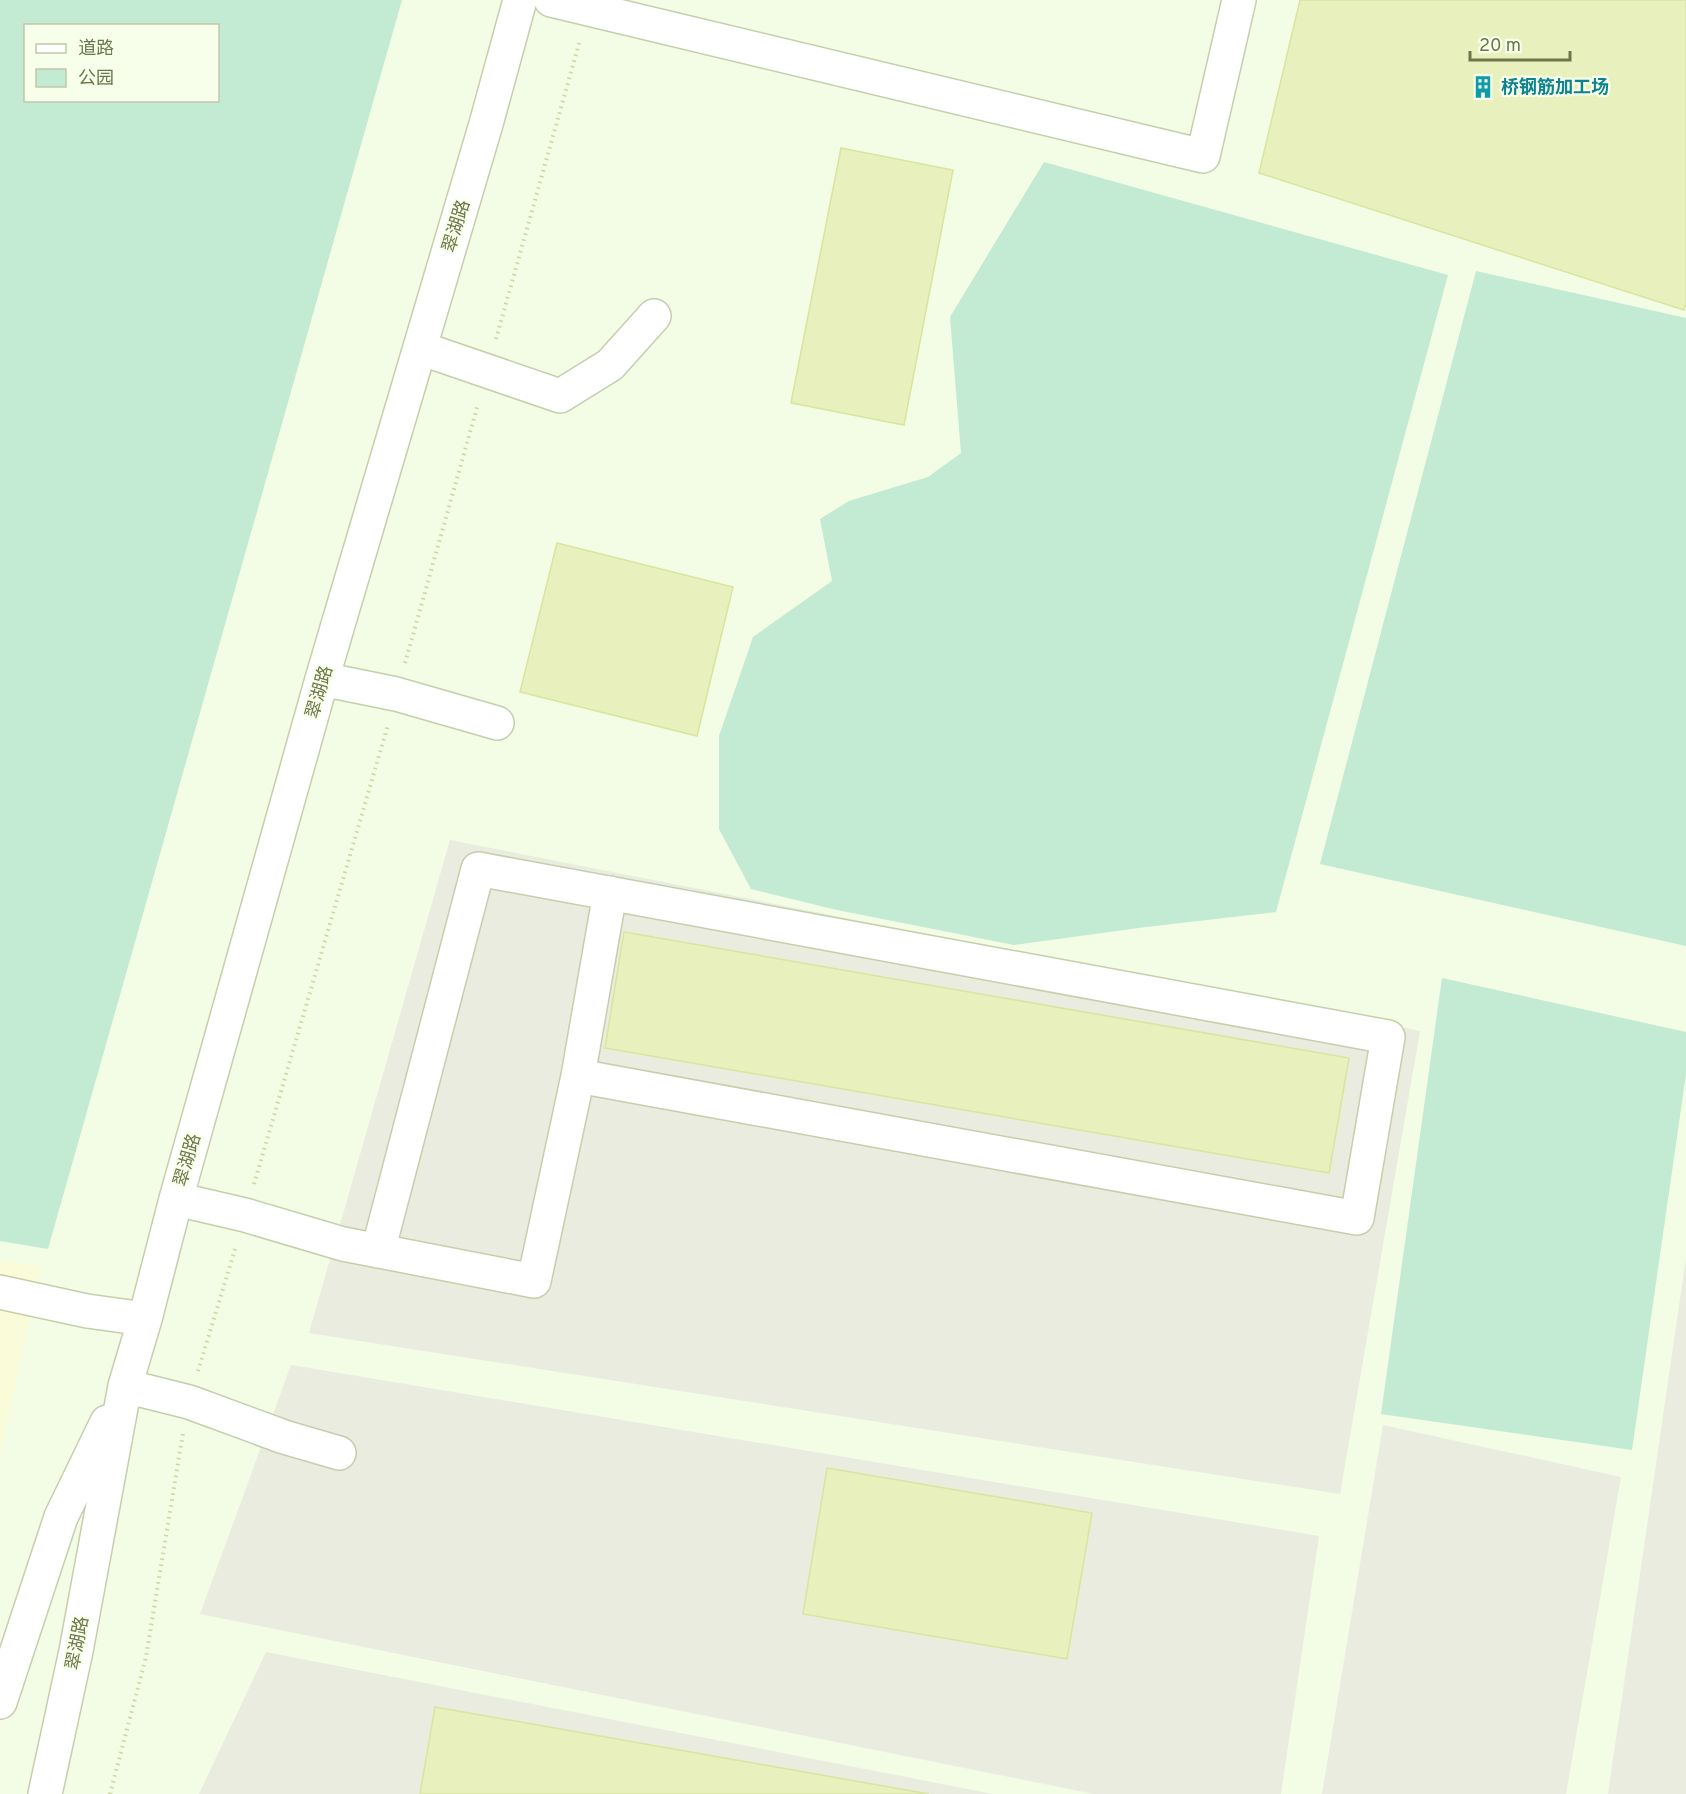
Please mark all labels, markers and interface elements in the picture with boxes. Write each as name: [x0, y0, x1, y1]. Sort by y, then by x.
legend: [24, 24, 219, 102]
scale bar: [1470, 24, 1570, 62]
text: 20 m: [1479, 35, 1521, 58]
text: 道路: [78, 38, 114, 61]
text: 公园: [78, 68, 114, 91]
building icon: 桥钢筋加工场: [1470, 74, 1496, 100]
place label: 桥钢筋加工场: [1501, 77, 1609, 100]
street label: 翠湖路: [439, 197, 476, 256]
street label: 翠湖路: [302, 663, 339, 722]
street label: 翠湖路: [170, 1131, 207, 1190]
street label: 翠湖路: [62, 1615, 95, 1672]

